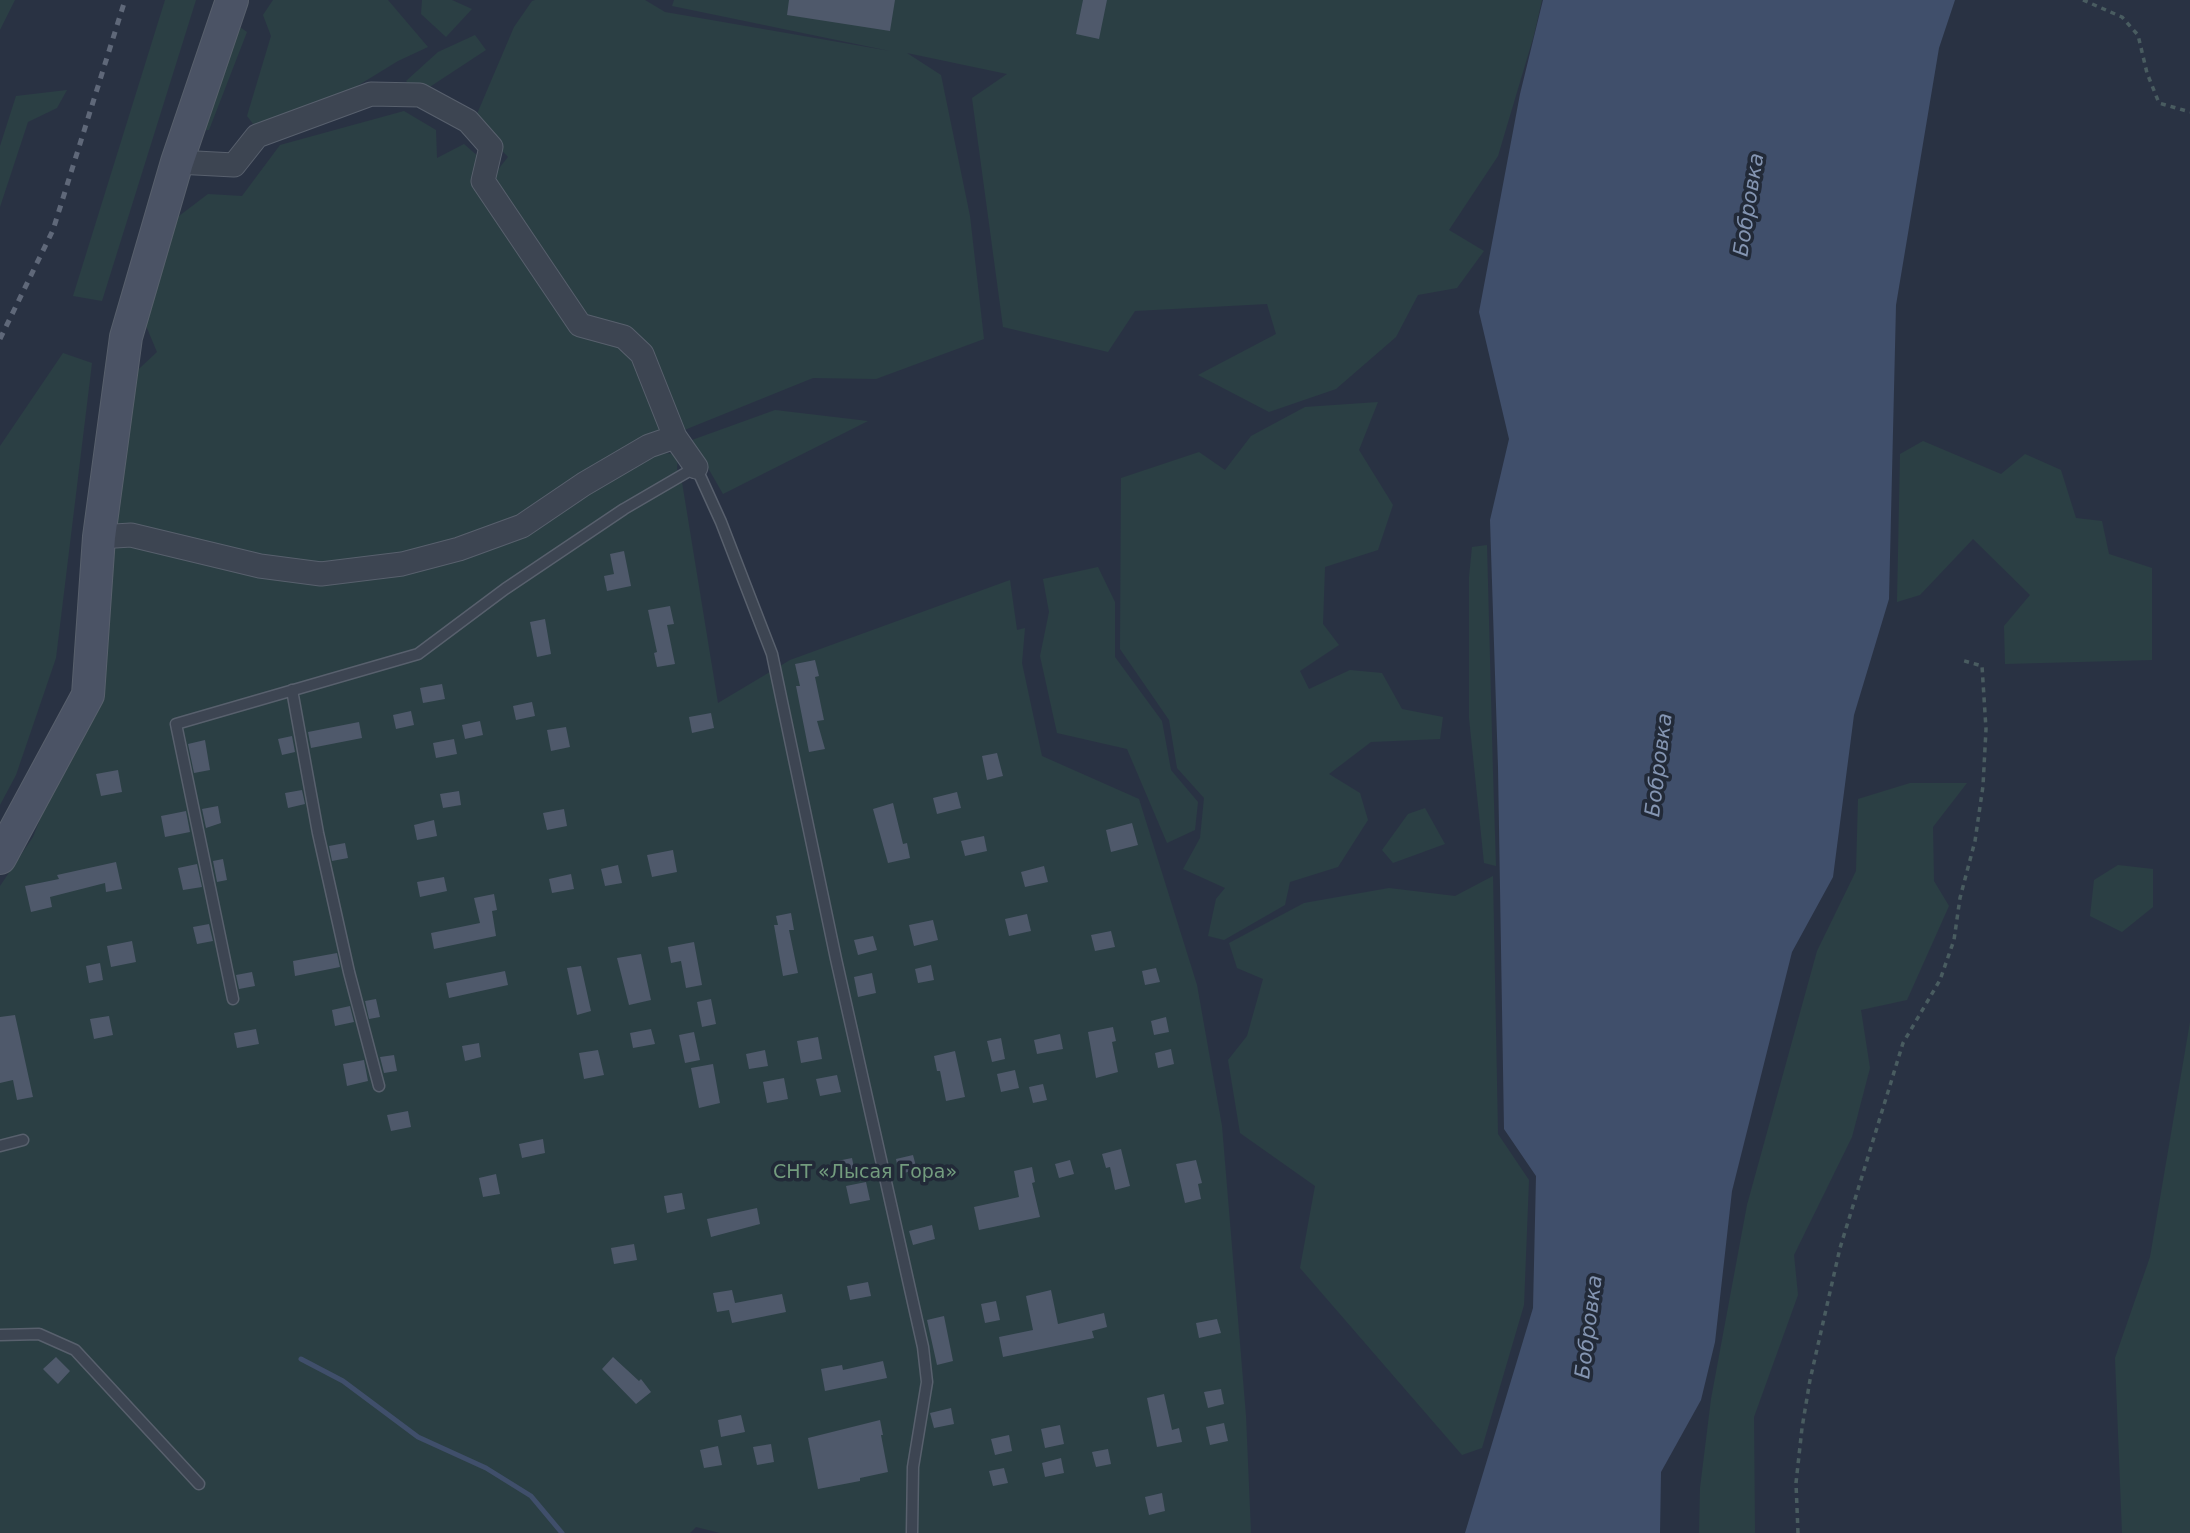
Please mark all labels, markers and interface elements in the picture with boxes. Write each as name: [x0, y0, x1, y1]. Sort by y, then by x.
water label: Бобровка: [1729, 152, 1771, 258]
water label: Бобровка: [1641, 712, 1679, 818]
park label: СНТ «Лысая Гора»: [773, 1162, 957, 1184]
water label: Бобровка: [1571, 1274, 1609, 1380]

